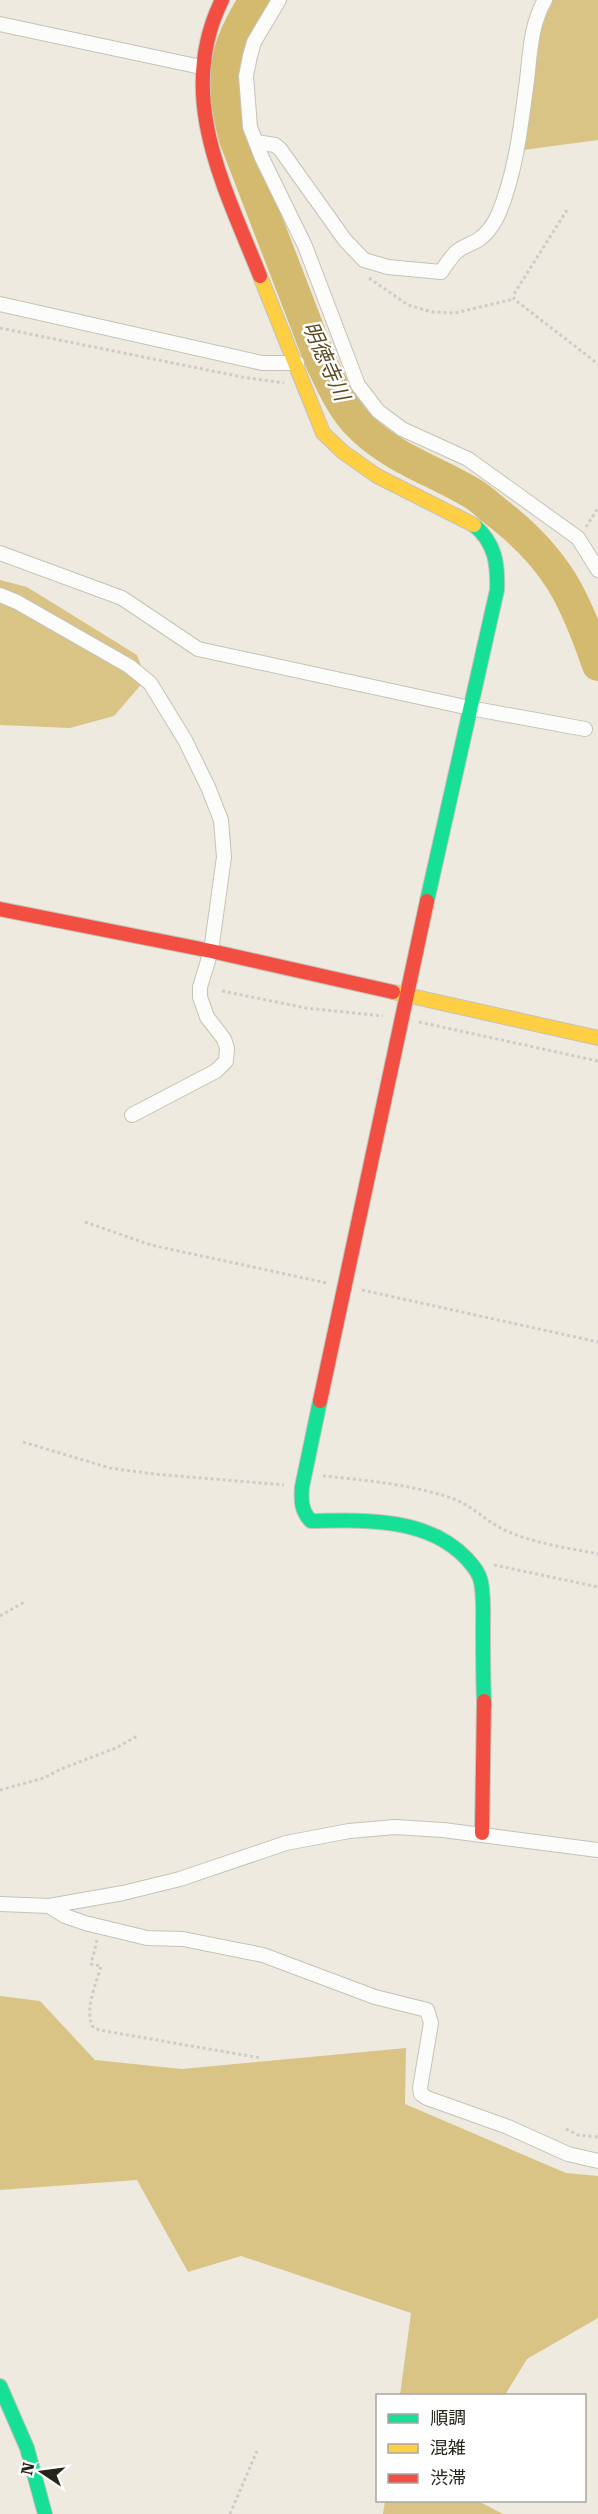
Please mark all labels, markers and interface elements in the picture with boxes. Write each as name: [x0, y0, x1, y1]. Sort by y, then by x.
water label: 明徳寺川: [298, 318, 355, 406]
legend: [376, 2394, 586, 2502]
text: 順調: [430, 2407, 466, 2428]
text: 混雑: [430, 2437, 466, 2458]
north arrow: [12, 2442, 72, 2502]
text: N: [17, 2461, 39, 2477]
text: 渋滞: [430, 2467, 466, 2488]

